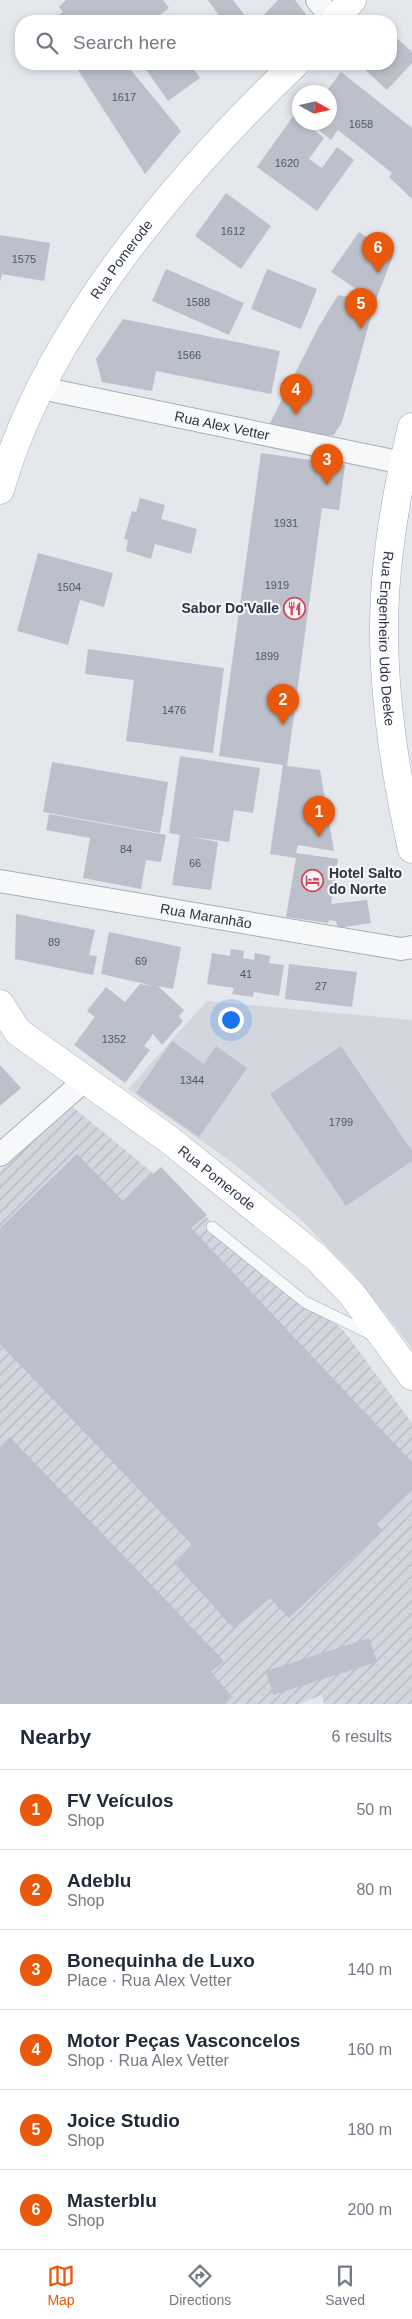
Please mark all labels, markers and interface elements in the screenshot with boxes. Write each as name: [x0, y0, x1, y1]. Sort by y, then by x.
search box: [15, 15, 397, 70]
icon: search: [33, 29, 61, 57]
text: Search here: [73, 32, 177, 53]
north arrow: [292, 85, 337, 130]
house number: 1617: [112, 91, 136, 103]
house number: 1658: [349, 118, 373, 130]
house number: 1620: [275, 157, 299, 169]
street label: Rua Pomerode: [87, 216, 156, 302]
house number: 1612: [221, 225, 245, 237]
pin: 6: [362, 232, 394, 273]
house number: 1575: [12, 253, 36, 265]
pin: 5: [345, 288, 377, 329]
house number: 1588: [186, 296, 210, 308]
house number: 1566: [177, 349, 201, 361]
pin: 4: [280, 374, 312, 415]
street label: Rua Alex Vetter: [173, 408, 271, 443]
pin: 3: [311, 444, 343, 485]
house number: 1931: [274, 517, 298, 529]
street label: Rua Engenheiro Udo Deeke: [376, 550, 398, 727]
house number: 1919: [265, 579, 289, 591]
house number: 1504: [57, 581, 81, 593]
restaurant icon: Sabor Do'Valle: [283, 596, 307, 620]
place label: Sabor Do'Valle: [182, 600, 279, 616]
house number: 1899: [255, 650, 279, 662]
pin: 2: [267, 684, 299, 725]
house number: 1476: [162, 704, 186, 716]
pin: 1: [303, 796, 335, 837]
house number: 84: [120, 843, 132, 855]
house number: 66: [189, 857, 201, 869]
place label: Hotel Salto do Norte: [329, 865, 402, 897]
hotel icon: Hotel Salto do Norte: [301, 869, 325, 893]
street label: Rua Maranhão: [159, 900, 253, 932]
house number: 89: [48, 936, 60, 948]
house number: 69: [135, 955, 147, 967]
house number: 41: [240, 968, 252, 980]
house number: 27: [315, 980, 327, 992]
your location: [218, 1007, 244, 1033]
house number: 1352: [102, 1033, 126, 1045]
house number: 1344: [180, 1074, 204, 1086]
house number: 1799: [329, 1116, 353, 1128]
street label: Rua Pomerode: [175, 1142, 259, 1214]
text: Nearby: [20, 1725, 91, 1748]
text: 6 results: [332, 1728, 392, 1745]
text: FV Veículos: [67, 1790, 174, 1811]
text: 1: [32, 1801, 40, 1818]
text: 50 m: [356, 1801, 392, 1818]
text: Shop: [67, 1812, 104, 1829]
text: Adeblu: [67, 1870, 131, 1891]
text: 2: [32, 1881, 40, 1898]
text: 80 m: [356, 1881, 392, 1898]
text: Shop: [67, 1892, 104, 1909]
text: Bonequinha de Luxo: [67, 1950, 255, 1971]
text: 3: [32, 1961, 40, 1978]
text: 140 m: [348, 1961, 392, 1978]
text: Place · Rua Alex Vetter: [67, 1972, 232, 1989]
text: Motor Peças Vasconcelos: [67, 2030, 300, 2051]
text: 4: [32, 2041, 40, 2058]
text: 160 m: [348, 2041, 392, 2058]
text: Shop · Rua Alex Vetter: [67, 2052, 229, 2069]
text: Joice Studio: [67, 2110, 180, 2131]
text: 5: [32, 2121, 40, 2138]
text: 180 m: [348, 2121, 392, 2138]
text: Shop: [67, 2132, 104, 2149]
text: Masterblu: [67, 2190, 157, 2211]
text: 6: [32, 2201, 40, 2218]
text: 200 m: [348, 2201, 392, 2218]
text: Shop: [67, 2212, 104, 2229]
tab: Map: [47, 2262, 75, 2308]
tab: Directions: [169, 2262, 231, 2308]
tab: Saved: [325, 2262, 365, 2308]

